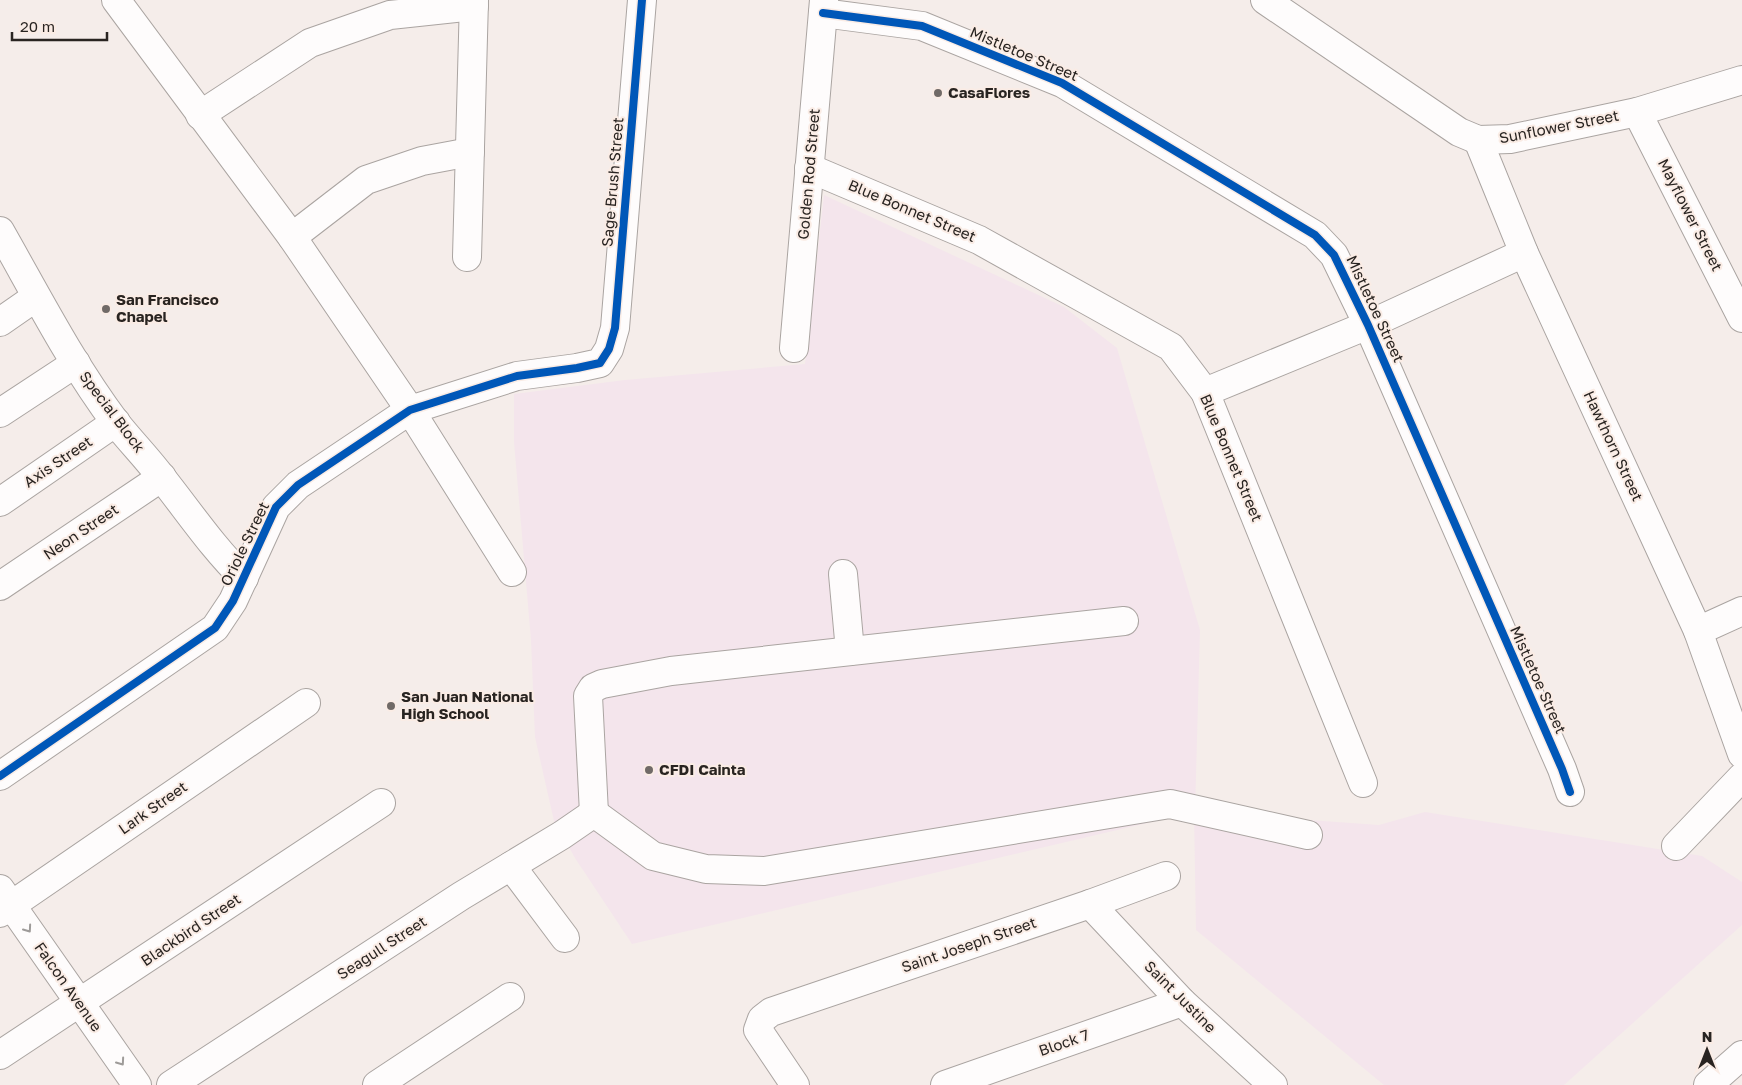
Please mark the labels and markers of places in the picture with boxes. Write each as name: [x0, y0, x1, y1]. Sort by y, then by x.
place label: CasaFlores: [948, 83, 1030, 101]
marker: CasaFlores: [932, 87, 944, 99]
place label: San Francisco Chapel: [116, 290, 219, 325]
marker: San Francisco Chapel: [100, 303, 112, 315]
place label: San Juan National High School: [401, 687, 534, 722]
marker: San Juan National High School: [385, 700, 397, 712]
place label: CFDI Cainta: [659, 760, 746, 778]
marker: CFDI Cainta: [643, 764, 655, 776]

